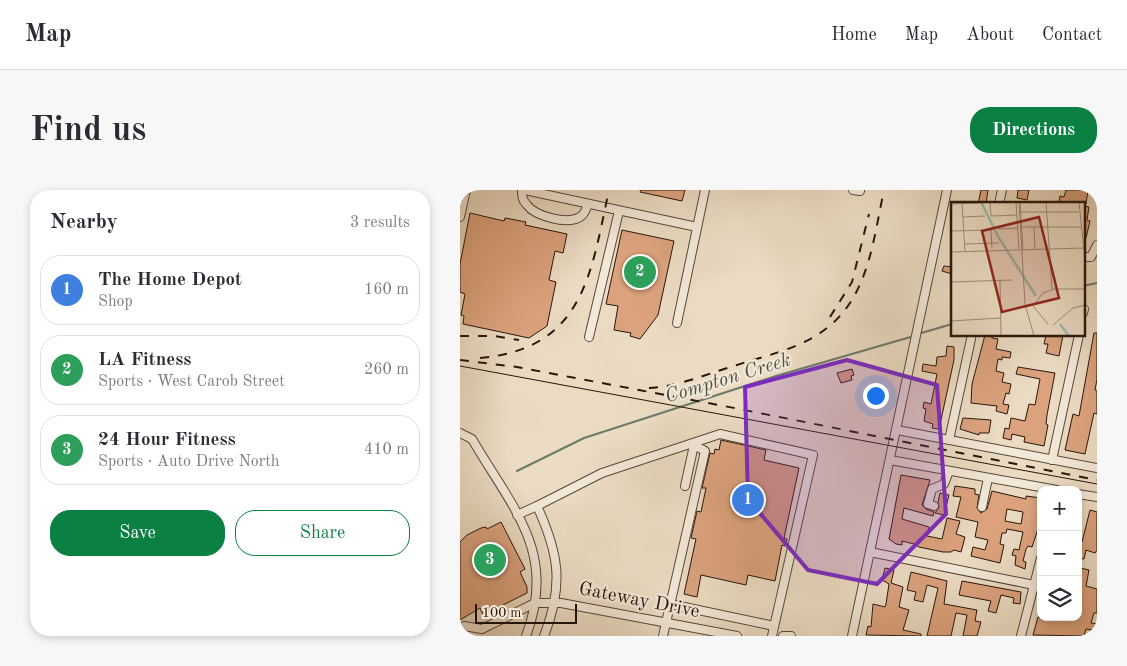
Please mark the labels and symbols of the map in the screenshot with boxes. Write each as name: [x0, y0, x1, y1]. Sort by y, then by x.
inset map: [951, 202, 1084, 336]
pin: 2: [624, 253, 656, 291]
water label: Compton Creek: [663, 350, 793, 408]
your location: [863, 383, 889, 409]
pin: 1: [732, 481, 764, 519]
pin: 3: [474, 541, 506, 579]
street label: Gateway Drive: [577, 580, 701, 622]
scale bar: [475, 601, 578, 624]

